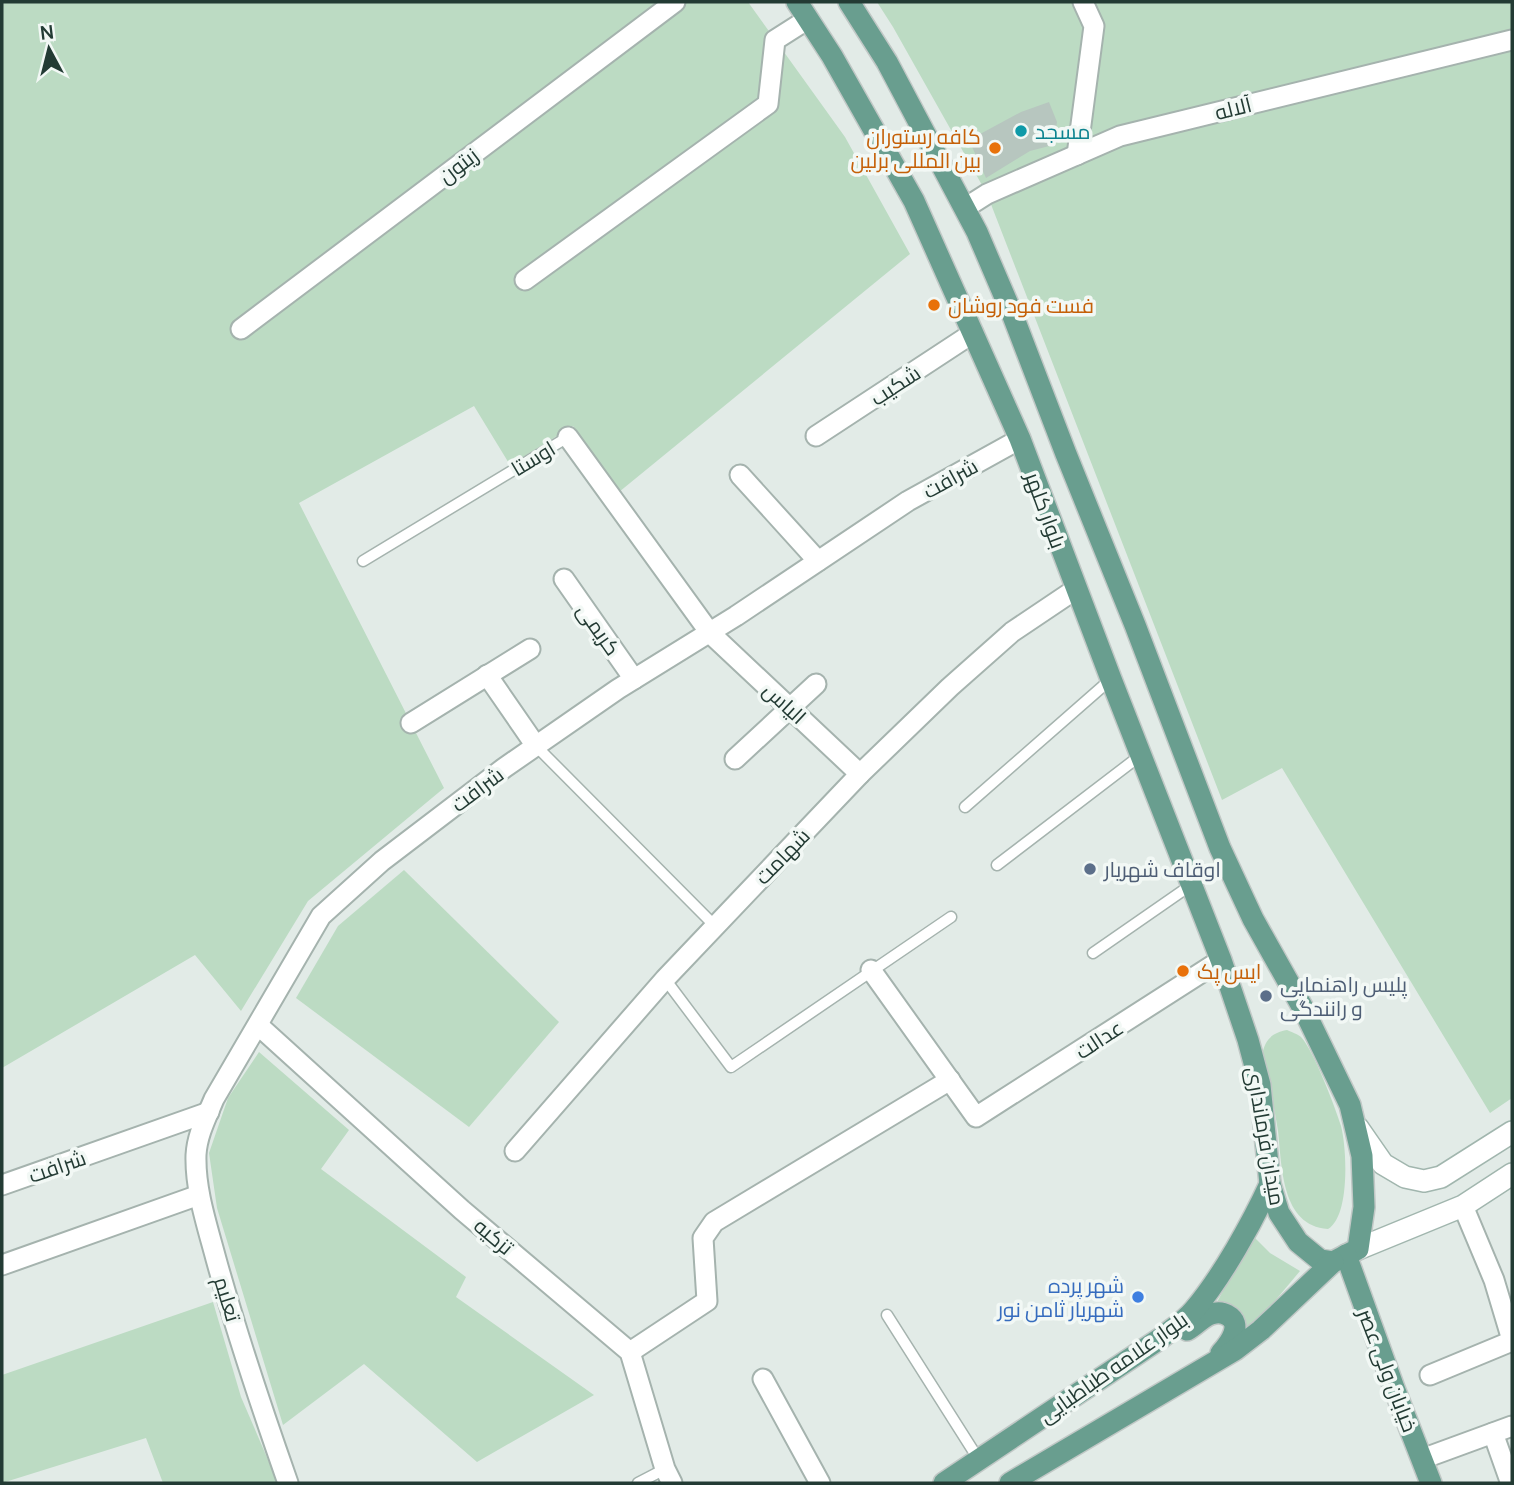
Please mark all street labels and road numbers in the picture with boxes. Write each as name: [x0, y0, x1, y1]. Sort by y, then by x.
street label: آلاله: [1212, 90, 1255, 126]
street label: زیتون: [432, 141, 484, 189]
street label: شکیب: [865, 358, 925, 412]
street label: اوستا: [506, 434, 560, 482]
street label: شرافت: [917, 451, 983, 505]
street label: بلوار کلهر: [1019, 467, 1073, 552]
street label: کریمی: [571, 597, 627, 661]
street label: الیاس: [757, 676, 813, 730]
street label: شرافت: [445, 760, 509, 818]
street label: شهامت: [748, 822, 816, 890]
street label: عدالت: [1069, 1013, 1129, 1065]
street label: میدان فرمانداری: [1240, 1064, 1292, 1208]
street label: شرافت: [25, 1143, 89, 1189]
street label: تزکیه: [468, 1211, 520, 1261]
street label: تعلیم: [207, 1273, 248, 1325]
street label: خیابان ولی عصر: [1351, 1303, 1424, 1436]
street label: بلوار علامه طباطبایی: [1033, 1305, 1193, 1429]

